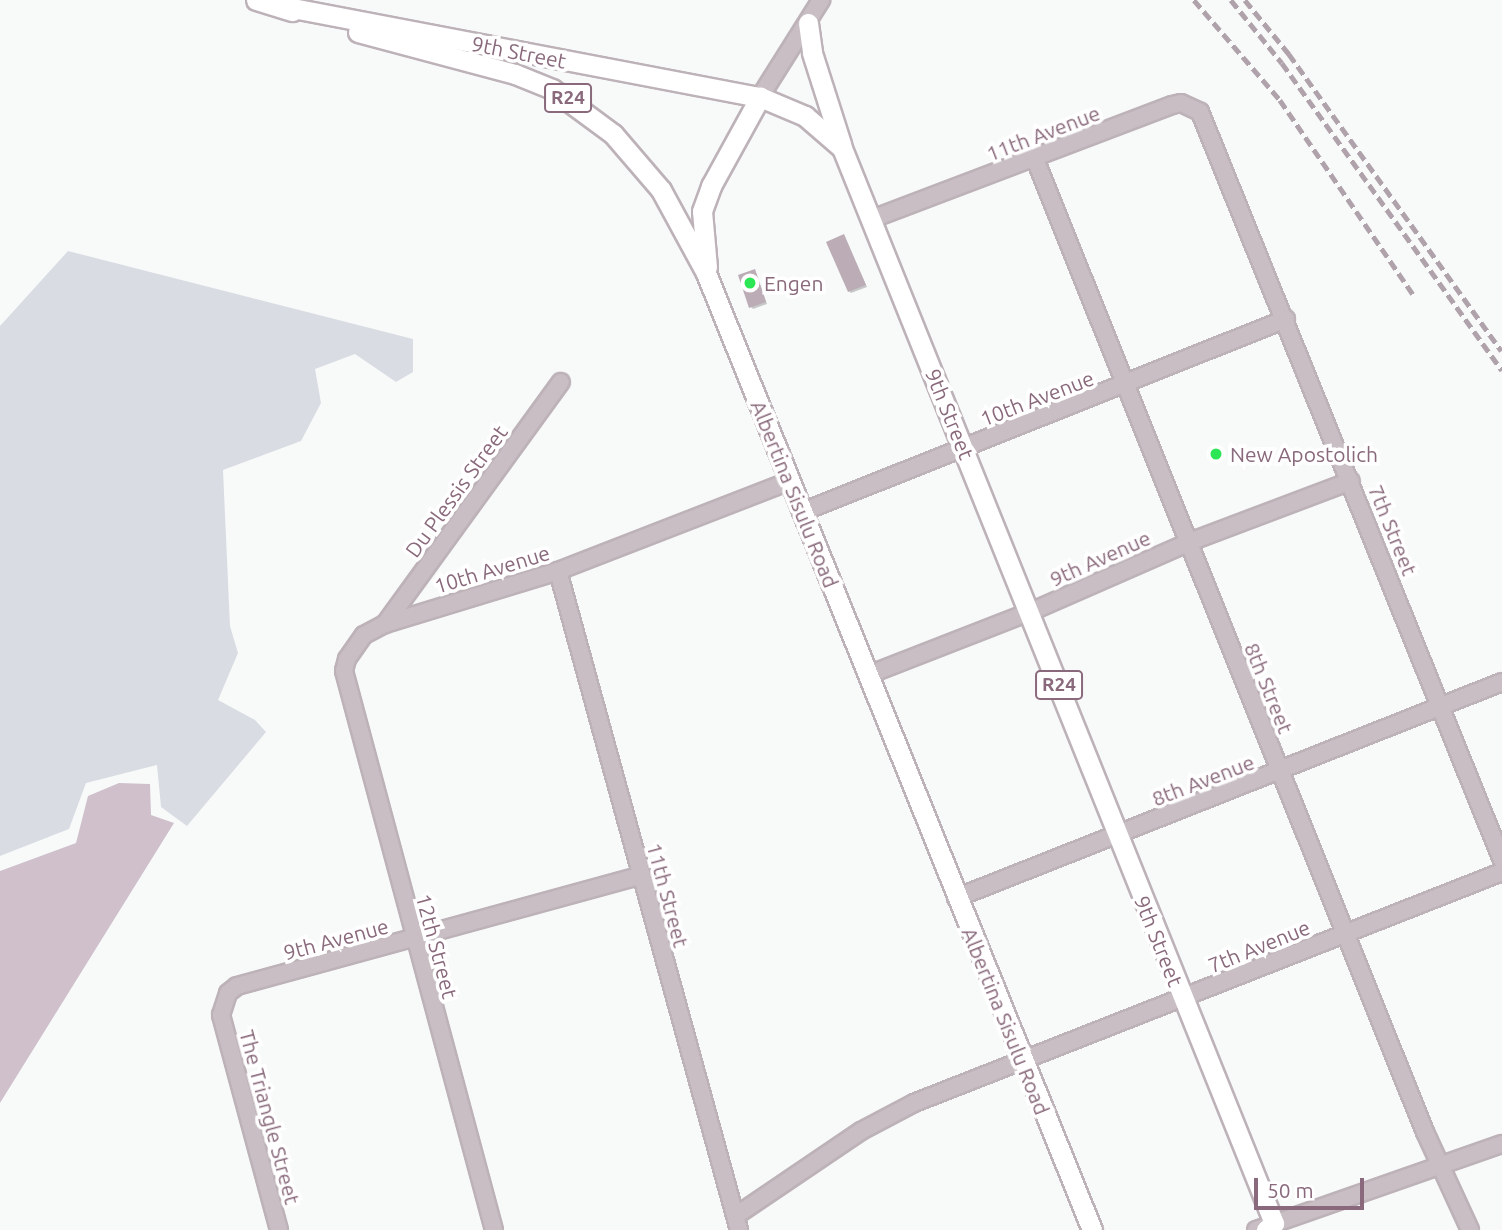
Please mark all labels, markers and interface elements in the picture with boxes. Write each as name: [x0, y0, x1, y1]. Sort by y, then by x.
street label: 9th Street: [470, 31, 568, 73]
road number: R24: [544, 82, 592, 114]
street label: 11th Avenue: [983, 100, 1103, 166]
place label: Engen: [764, 270, 823, 296]
marker: Engen: [742, 275, 758, 291]
street label: 9th Street: [920, 365, 980, 463]
street label: 10th Avenue: [977, 365, 1097, 431]
street label: Albertina Sisulu Road: [746, 397, 844, 591]
street label: Du Plessis Street: [400, 420, 512, 562]
place label: New Apostolich: [1230, 441, 1378, 467]
marker: New Apostolich: [1208, 446, 1224, 462]
street label: 7th Street: [1363, 481, 1423, 579]
street label: 9th Avenue: [1046, 525, 1154, 591]
street label: 10th Avenue: [431, 539, 553, 599]
street label: 8th Street: [1239, 639, 1299, 737]
road number: R24: [1034, 670, 1084, 700]
street label: 8th Avenue: [1148, 749, 1258, 811]
street label: 11th Street: [642, 840, 694, 950]
street label: 12th Street: [411, 891, 463, 1001]
street label: 9th Street: [1129, 892, 1189, 990]
street label: 9th Avenue: [281, 913, 391, 965]
street label: 7th Avenue: [1204, 914, 1314, 978]
street label: Albertina Sisulu Road: [957, 924, 1055, 1118]
street label: The Triangle Street: [235, 1027, 305, 1207]
scale bar: [1257, 1164, 1367, 1208]
text: 50 m: [1267, 1178, 1314, 1202]

